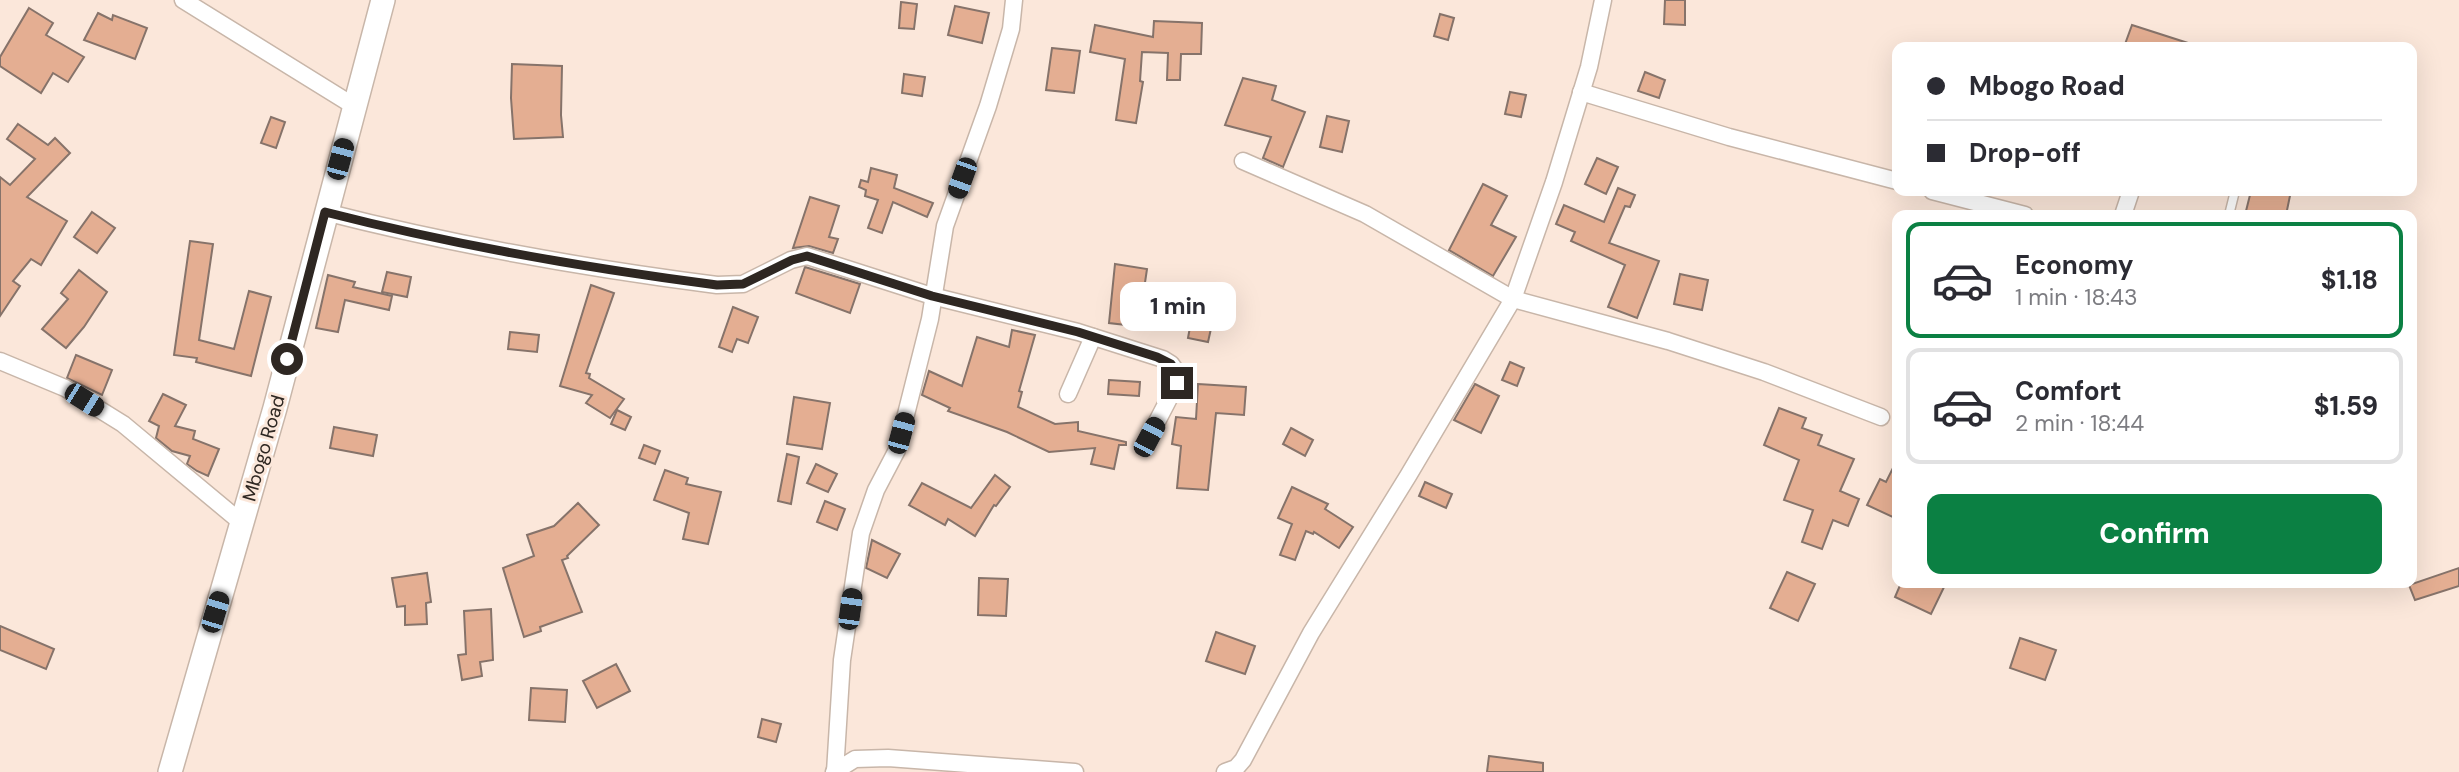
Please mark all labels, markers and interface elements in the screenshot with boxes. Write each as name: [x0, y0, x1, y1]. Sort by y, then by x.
text: Mbogo Road: [1969, 69, 2125, 103]
car: [325, 136, 356, 182]
text: Drop-off: [1969, 136, 2081, 170]
car: [945, 155, 980, 201]
text: Economy: [2015, 248, 2133, 282]
icon: car: [1931, 249, 1994, 312]
text: $1.18: [2321, 263, 2378, 297]
callout: 1 min: [1119, 282, 1235, 330]
text: 1 min · 18:43: [2015, 282, 2138, 312]
text: 1 min: [1150, 291, 1206, 321]
route start: [271, 343, 303, 375]
route end: [1161, 367, 1193, 399]
text: Comfort: [2015, 374, 2121, 408]
icon: car: [1931, 375, 1994, 438]
car: [61, 380, 108, 420]
text: $1.59: [2314, 389, 2378, 423]
street label: Mbogo Road: [236, 392, 291, 504]
text: 2 min · 18:44: [2015, 408, 2144, 438]
car: [886, 410, 917, 456]
car: [1130, 414, 1169, 460]
button: Confirm: [1927, 494, 2382, 574]
car: [837, 587, 864, 631]
car: [199, 589, 232, 635]

